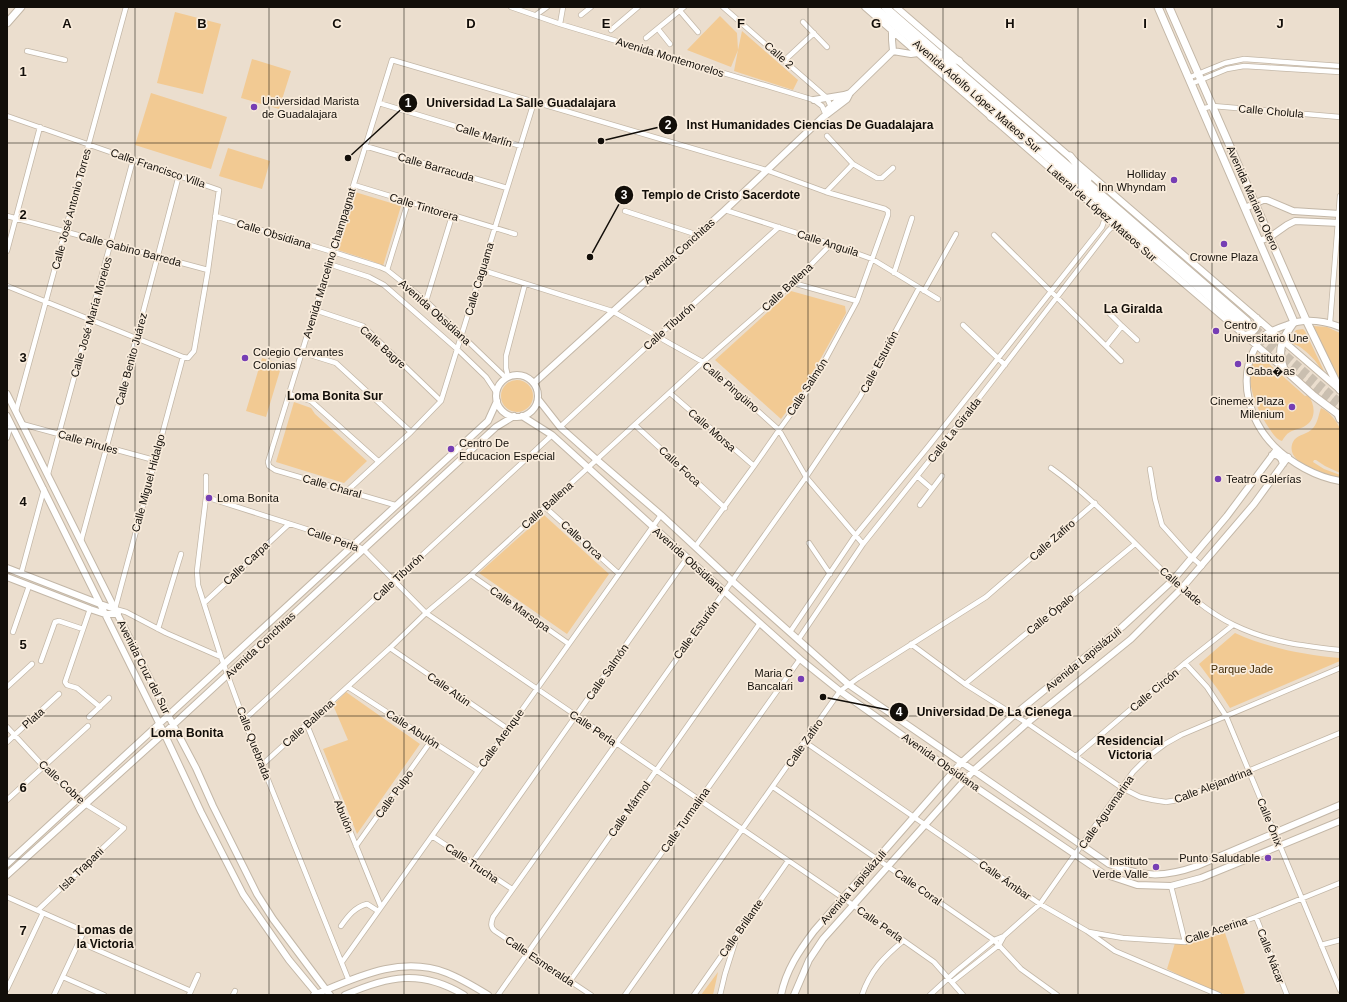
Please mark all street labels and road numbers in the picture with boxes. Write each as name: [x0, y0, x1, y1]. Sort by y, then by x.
street label: Avenida Montemorelos: [615, 35, 726, 79]
street label: Avenida Adolfo López Mateos Sur: [911, 37, 1044, 155]
street label: Calle 2: [762, 39, 796, 71]
street label: Calle Cholula: [1238, 102, 1305, 120]
street label: Calle Marlín: [454, 121, 514, 149]
street label: Avenida Mariano Otero: [1225, 144, 1281, 252]
street label: Calle Francisco Villa: [109, 146, 208, 190]
street label: Calle José Antonio Torres: [49, 147, 93, 271]
street label: Calle Barracuda: [396, 150, 476, 184]
street label: Lateral de López Mateos Sur: [1045, 162, 1159, 264]
street label: Avenida Marcelino Champagnat: [300, 186, 358, 340]
street label: Calle Tintorera: [388, 191, 461, 223]
street label: Avenida Conchitas: [641, 216, 717, 286]
street label: Calle Obsidiana: [235, 217, 314, 251]
street label: Calle Anguila: [796, 227, 861, 259]
street label: Calle Gabino Barreda: [77, 230, 183, 269]
street label: Calle Caguama: [462, 240, 496, 317]
street label: Calle José María Morelos: [68, 255, 114, 379]
street label: Calle Ballena: [759, 260, 815, 313]
street label: Avenida Obsidiana: [397, 277, 474, 348]
street label: Calle Tiburón: [641, 300, 697, 352]
street label: Calle Benito Juárez: [113, 311, 149, 407]
street label: Calle Bagre: [358, 323, 408, 371]
street label: Calle Esturión: [858, 329, 900, 395]
street label: Calle Salmón: [784, 356, 830, 418]
street label: Calle Pingüino: [700, 359, 762, 415]
street label: Calle La Giralda: [925, 395, 984, 465]
street label: Calle Morsa: [686, 406, 739, 454]
street label: Calle Pirules: [57, 428, 120, 456]
street label: Calle Miguel Hidalgo: [129, 433, 167, 533]
street label: Calle Foca: [657, 444, 704, 489]
street label: Calle Charal: [301, 472, 363, 500]
street label: Calle Ballena: [519, 478, 576, 531]
street label: Calle Zafiro: [1027, 517, 1077, 563]
street label: Calle Orca: [559, 518, 606, 562]
street label: Calle Perla: [306, 525, 361, 554]
street label: Avenida Obsidiana: [651, 525, 728, 596]
street label: Calle Carpa: [221, 538, 272, 587]
street label: Calle Tiburón: [370, 551, 426, 603]
street label: Calle Jade: [1157, 564, 1205, 608]
street label: Calle Marsopa: [488, 584, 553, 635]
street label: Calle Ópalo: [1024, 591, 1076, 637]
street label: Calle Esturión: [671, 599, 721, 661]
street label: Avenida Conchitas: [222, 609, 298, 681]
street label: Avenida Cruz del Sur: [115, 618, 173, 716]
street label: Avenida Lapislázuli: [1043, 625, 1123, 693]
street label: Calle Salmón: [583, 642, 631, 702]
street label: Calle Circón: [1127, 666, 1181, 714]
street label: Calle Atún: [425, 670, 473, 708]
street label: Calle Ballena: [280, 696, 337, 749]
street label: Plata: [20, 705, 47, 731]
street label: Calle Quebrada: [235, 705, 274, 782]
street label: Calle Abulón: [384, 707, 442, 751]
street label: Calle Arenque: [476, 707, 526, 769]
street label: Calle Perla: [567, 708, 619, 749]
street label: Calle Zafiro: [783, 717, 825, 769]
street label: Avenida Obsidiana: [900, 731, 983, 794]
street label: Calle Cobre: [37, 758, 87, 806]
street label: Calle Alejandrina: [1172, 764, 1255, 805]
street label: Calle Pulpo: [373, 768, 415, 820]
street label: Calle Aguamarina: [1076, 772, 1136, 851]
street label: Calle Mármol: [606, 779, 652, 839]
street label: Calle Turmalina: [658, 785, 712, 855]
street label: Calle Ónix: [1255, 796, 1285, 848]
street label: Abulón: [332, 798, 356, 834]
street label: Calle Trucha: [443, 841, 502, 886]
street label: Isla Trapani: [56, 845, 106, 893]
street label: Avenida Lapislázuli: [818, 848, 888, 926]
street label: Calle Ámbar: [977, 858, 1034, 902]
street label: Calle Coral: [892, 866, 944, 908]
street label: Calle Brillante: [717, 897, 765, 959]
street label: Calle Perla: [855, 904, 906, 945]
street label: Calle Acerina: [1183, 914, 1250, 946]
street label: Calle Nácar: [1255, 927, 1287, 985]
street label: Calle Esmeralda: [503, 933, 578, 989]

